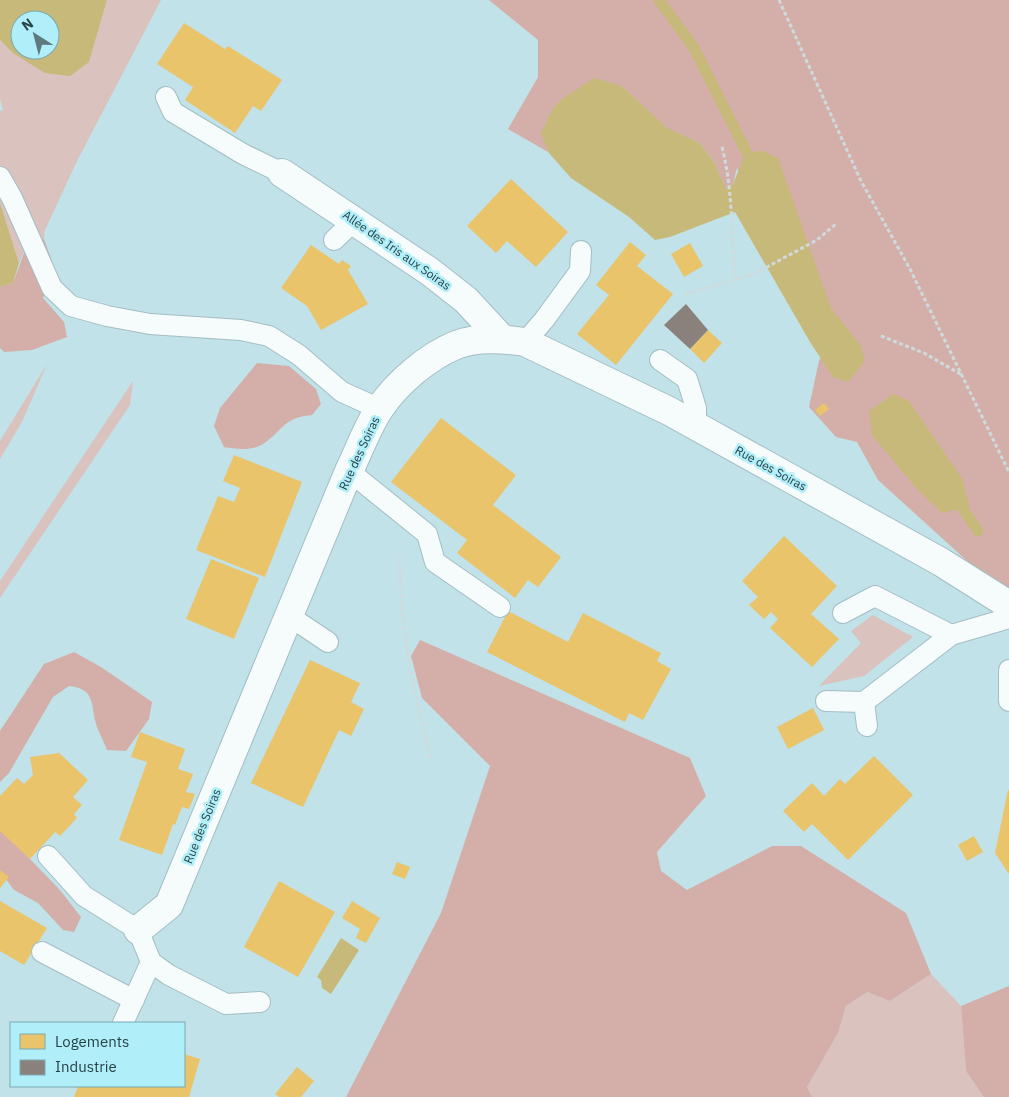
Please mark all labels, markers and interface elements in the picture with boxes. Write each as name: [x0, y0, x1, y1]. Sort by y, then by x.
north arrow: [10, 10, 60, 60]
text: N: [18, 14, 37, 35]
street label: Allée des Iris aux Soiras: [340, 207, 454, 293]
street label: Rue des Soiras: [335, 414, 383, 492]
street label: Rue des Soiras: [733, 442, 810, 494]
street label: Rue des Soiras: [180, 786, 224, 866]
legend: [10, 1022, 185, 1087]
text: Logements: [55, 1032, 129, 1051]
text: Industrie: [55, 1057, 117, 1076]

